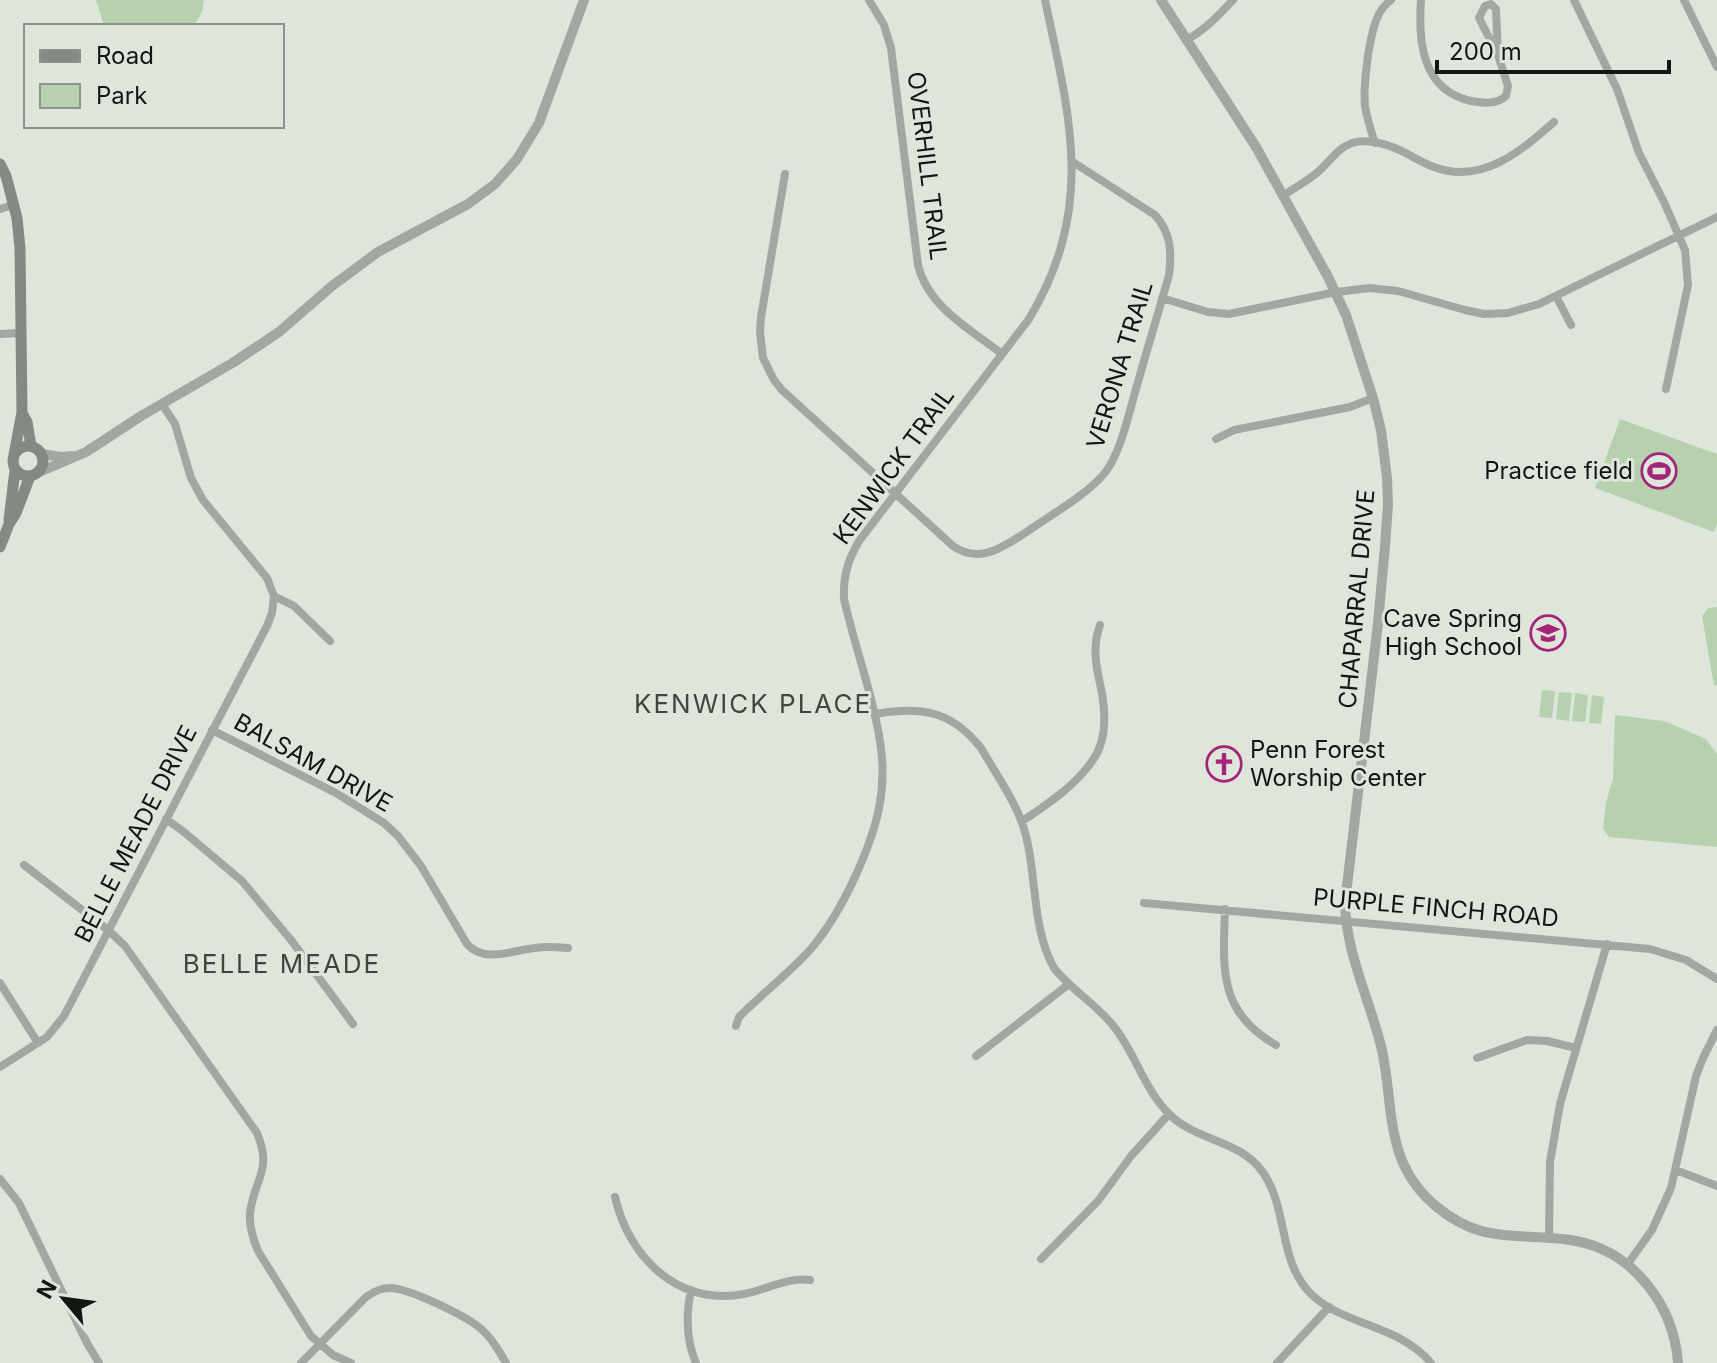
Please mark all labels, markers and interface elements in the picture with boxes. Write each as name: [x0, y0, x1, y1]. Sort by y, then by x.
legend: [24, 24, 284, 128]
scale bar: [1437, 24, 1669, 74]
text: 200 m: [1449, 37, 1522, 66]
text: Road: [96, 41, 154, 70]
street label: OVERHILL TRAIL: [902, 70, 953, 262]
text: Park: [96, 81, 147, 110]
street label: VERONA TRAIL: [1080, 278, 1159, 452]
street label: KENWICK TRAIL: [827, 382, 960, 550]
sports icon: Practice field: [1640, 452, 1678, 490]
place label: Practice field: [1484, 456, 1633, 485]
street label: CHAPARRAL DRIVE: [1332, 488, 1381, 710]
place label: Cave Spring High School: [1383, 604, 1522, 661]
school or university icon: Cave Spring High School: [1529, 614, 1567, 652]
district label: KENWICK PLACE: [634, 688, 872, 719]
street label: BALSAM DRIVE: [229, 707, 397, 818]
street label: BELLE MEADE DRIVE: [68, 720, 203, 947]
place label: Penn Forest Worship Center: [1250, 735, 1426, 792]
church icon: Penn Forest Worship Center: [1205, 745, 1243, 783]
street label: PURPLE FINCH ROAD: [1312, 882, 1560, 933]
district label: BELLE MEADE: [183, 948, 381, 979]
north arrow: [24, 1259, 104, 1339]
text: N: [31, 1276, 62, 1303]

